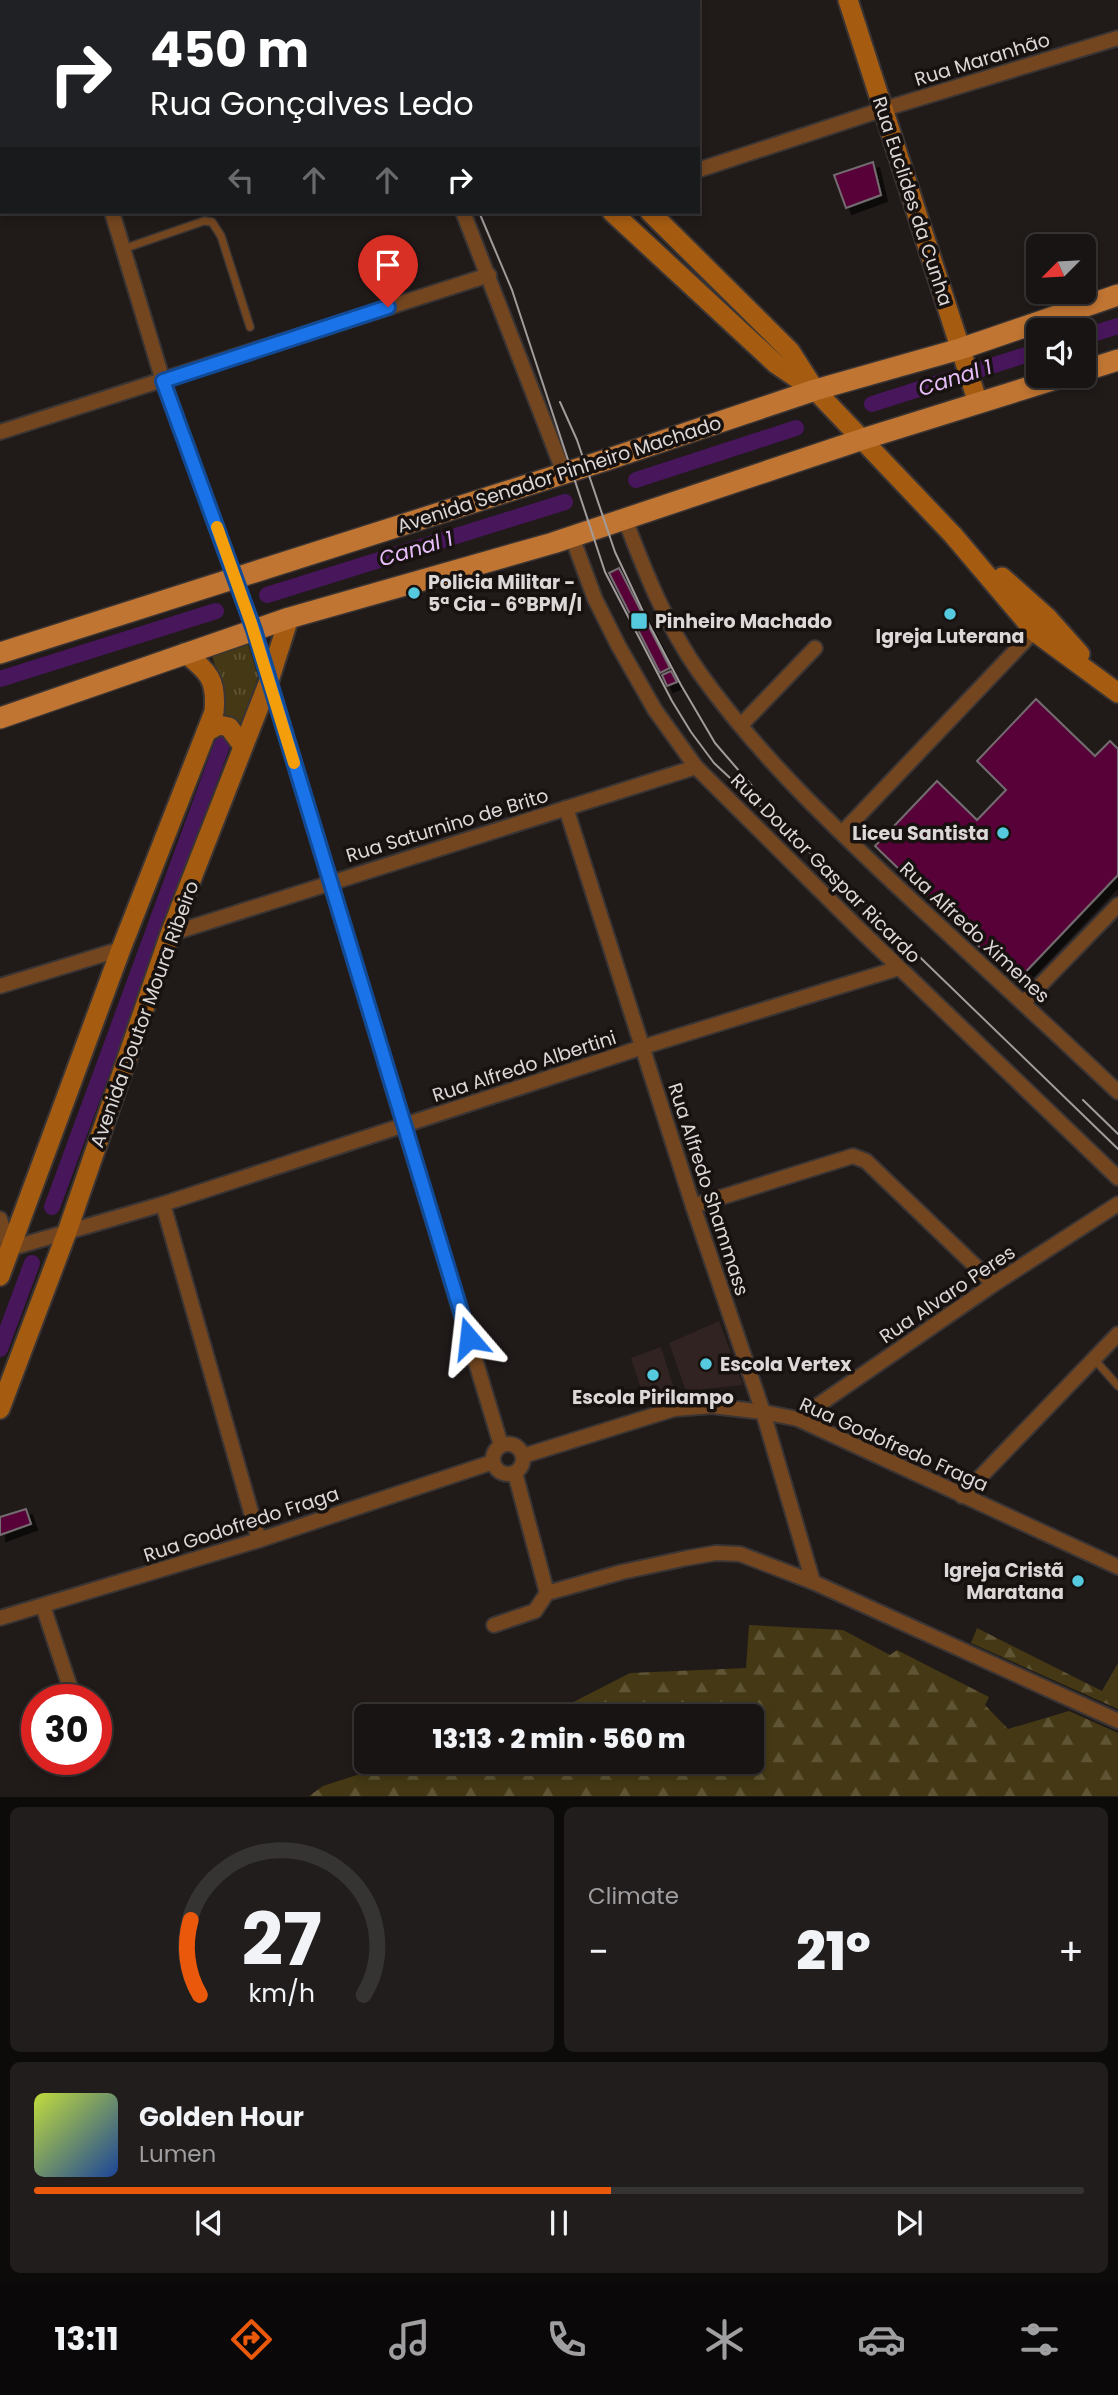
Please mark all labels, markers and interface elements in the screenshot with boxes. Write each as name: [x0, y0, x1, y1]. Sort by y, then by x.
text: 450 m: [150, 16, 309, 84]
street label: Rua Maranhão: [911, 26, 1053, 93]
icon: right: [35, 28, 126, 119]
text: Rua Gonçalves Ledo: [150, 81, 474, 126]
street label: Rua Euclides da Cunha: [866, 93, 959, 309]
icon: left: [222, 161, 260, 199]
icon: ahead: [295, 161, 333, 199]
icon: ahead: [368, 161, 406, 199]
icon: right: [441, 161, 479, 199]
north arrow: [1026, 234, 1096, 304]
map controls: [1026, 234, 1096, 388]
pin: [358, 235, 418, 307]
icon: arrive: [369, 246, 407, 284]
button: sound: [1026, 318, 1096, 388]
water label: Canal 1: [914, 352, 996, 403]
street label: Avenida Senador Pinheiro Machado: [394, 409, 725, 540]
water label: Canal 1: [375, 523, 457, 574]
place label: Policia Militar - 5ª Cia - 6ºBPM/I: [428, 569, 582, 618]
marker: Policia Militar - 5ª Cia - 6ºBPM/I: [406, 585, 422, 601]
marker: Igreja Luterana: [942, 606, 958, 622]
place label: Pinheiro Machado: [655, 608, 832, 635]
marker: Pinheiro Machado: [629, 611, 649, 631]
place label: Igreja Luterana: [876, 623, 1024, 650]
street label: Rua Doutor Gaspar Ricardo: [725, 767, 927, 969]
street label: Rua Saturnino de Brito: [343, 782, 552, 869]
place label: Liceu Santista: [852, 820, 989, 847]
marker: Liceu Santista: [995, 825, 1011, 841]
street label: Rua Alfredo Ximenes: [894, 856, 1056, 1009]
street label: Avenida Doutor Moura Ribeiro: [84, 877, 205, 1151]
street label: Rua Alfredo Albertini: [429, 1024, 620, 1109]
street label: Rua Alfredo Shammass: [661, 1079, 756, 1299]
street label: Rua Alvaro Peres: [874, 1239, 1021, 1350]
position arrow: [432, 1301, 506, 1375]
place label: Escola Vertex: [720, 1351, 852, 1378]
marker: Escola Vertex: [698, 1356, 714, 1372]
marker: Escola Pirilampo: [645, 1367, 661, 1383]
place label: Escola Pirilampo: [572, 1384, 734, 1411]
street label: Rua Godofredo Fraga: [795, 1391, 992, 1498]
street label: Rua Godofredo Fraga: [140, 1480, 342, 1569]
place label: Igreja Cristã Maratana: [944, 1557, 1064, 1606]
marker: Igreja Cristã Maratana: [1070, 1573, 1086, 1589]
speed limit sign: 30: [21, 1684, 112, 1775]
text: 13:13 · 2 min · 560 m: [432, 1721, 686, 1757]
text: Climate: [588, 1880, 679, 1912]
text: 27: [242, 1890, 322, 1991]
text: 21°: [796, 1915, 871, 1988]
text: −: [588, 1925, 609, 1978]
text: +: [1058, 1925, 1084, 1978]
text: km/h: [249, 1976, 315, 2011]
text: Golden Hour: [139, 2099, 304, 2135]
text: Lumen: [139, 2138, 216, 2170]
icon: previous: [190, 2204, 228, 2242]
icon: pause: [540, 2204, 578, 2242]
icon: next: [890, 2204, 928, 2242]
icon: directions: [227, 2315, 276, 2364]
icon: music: [385, 2315, 434, 2364]
icon: phone: [542, 2315, 591, 2364]
icon: climate: [700, 2315, 749, 2364]
icon: car: [857, 2315, 906, 2364]
icon: filters: [1015, 2315, 1064, 2364]
text: 13:11: [54, 2316, 119, 2361]

